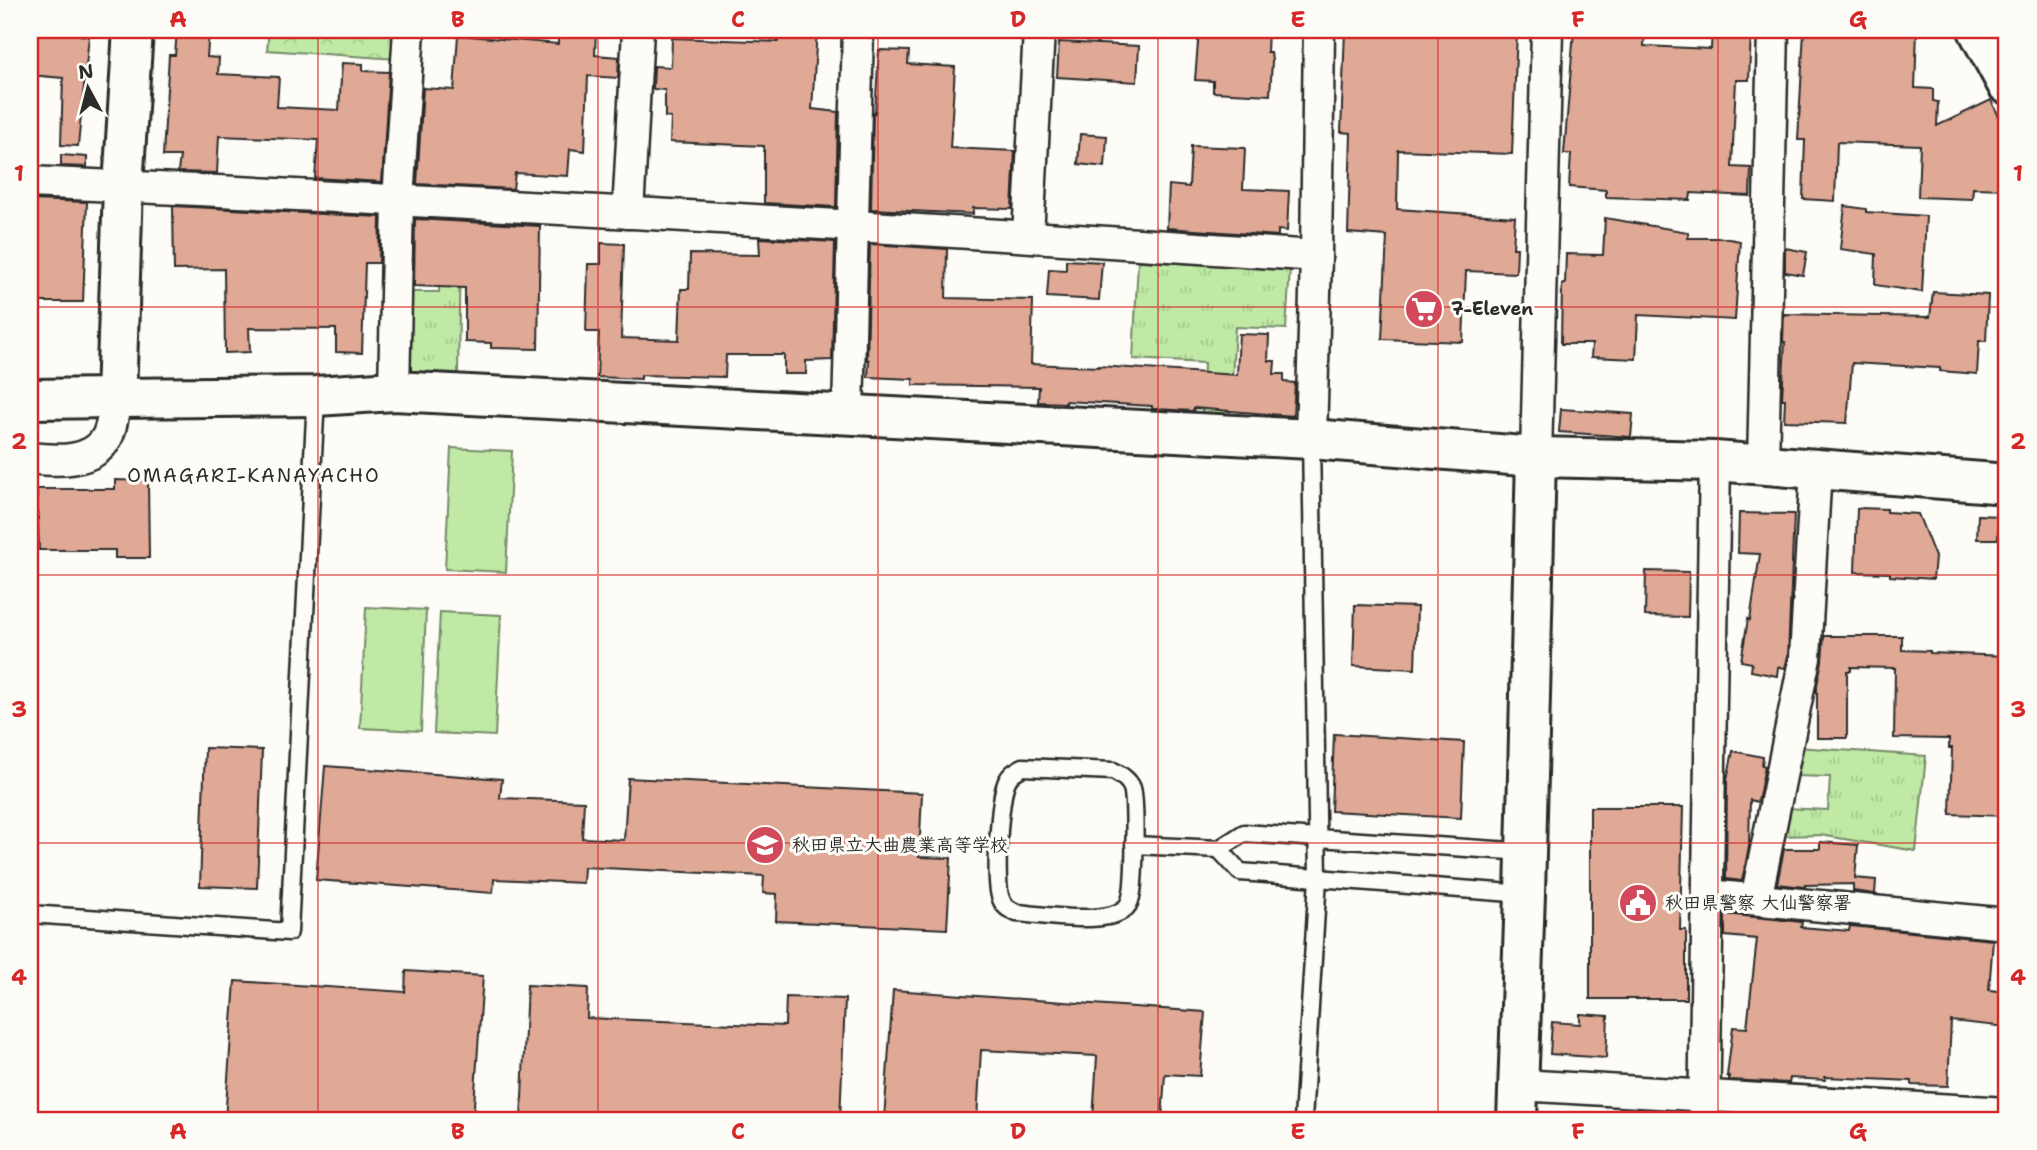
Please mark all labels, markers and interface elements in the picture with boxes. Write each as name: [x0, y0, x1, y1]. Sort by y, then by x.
text: A: [169, 4, 187, 34]
text: B: [451, 4, 465, 34]
text: C: [731, 4, 745, 34]
text: D: [1010, 4, 1026, 34]
text: E: [1290, 4, 1306, 34]
text: F: [1571, 4, 1585, 34]
text: G: [1849, 4, 1868, 34]
north arrow: [52, 52, 122, 122]
text: N: [77, 58, 95, 85]
text: 1: [14, 158, 24, 188]
text: 1: [2013, 158, 2023, 188]
supermarket icon: 7-Eleven: [1403, 288, 1445, 330]
place label: 7-Eleven: [1451, 297, 1533, 321]
text: 2: [11, 426, 27, 456]
text: 2: [2010, 426, 2026, 456]
district label: OMAGARI-KANAYACHO: [127, 463, 381, 488]
text: 3: [11, 694, 27, 724]
text: 3: [2010, 694, 2026, 724]
school or university icon: 秋田県立大曲農業高等学校: [744, 824, 786, 866]
place label: 秋田県立大曲農業高等学校: [792, 833, 1008, 857]
public building icon: 秋田県警察 大仙警察署: [1617, 882, 1659, 924]
place label: 秋田県警察 大仙警察署: [1665, 891, 1851, 915]
text: 4: [11, 962, 27, 992]
text: 4: [2010, 962, 2026, 992]
text: A: [169, 1116, 187, 1146]
text: B: [451, 1116, 465, 1146]
text: C: [731, 1116, 745, 1146]
text: D: [1010, 1116, 1026, 1146]
text: E: [1290, 1116, 1306, 1146]
text: F: [1571, 1116, 1585, 1146]
text: G: [1849, 1116, 1868, 1146]

